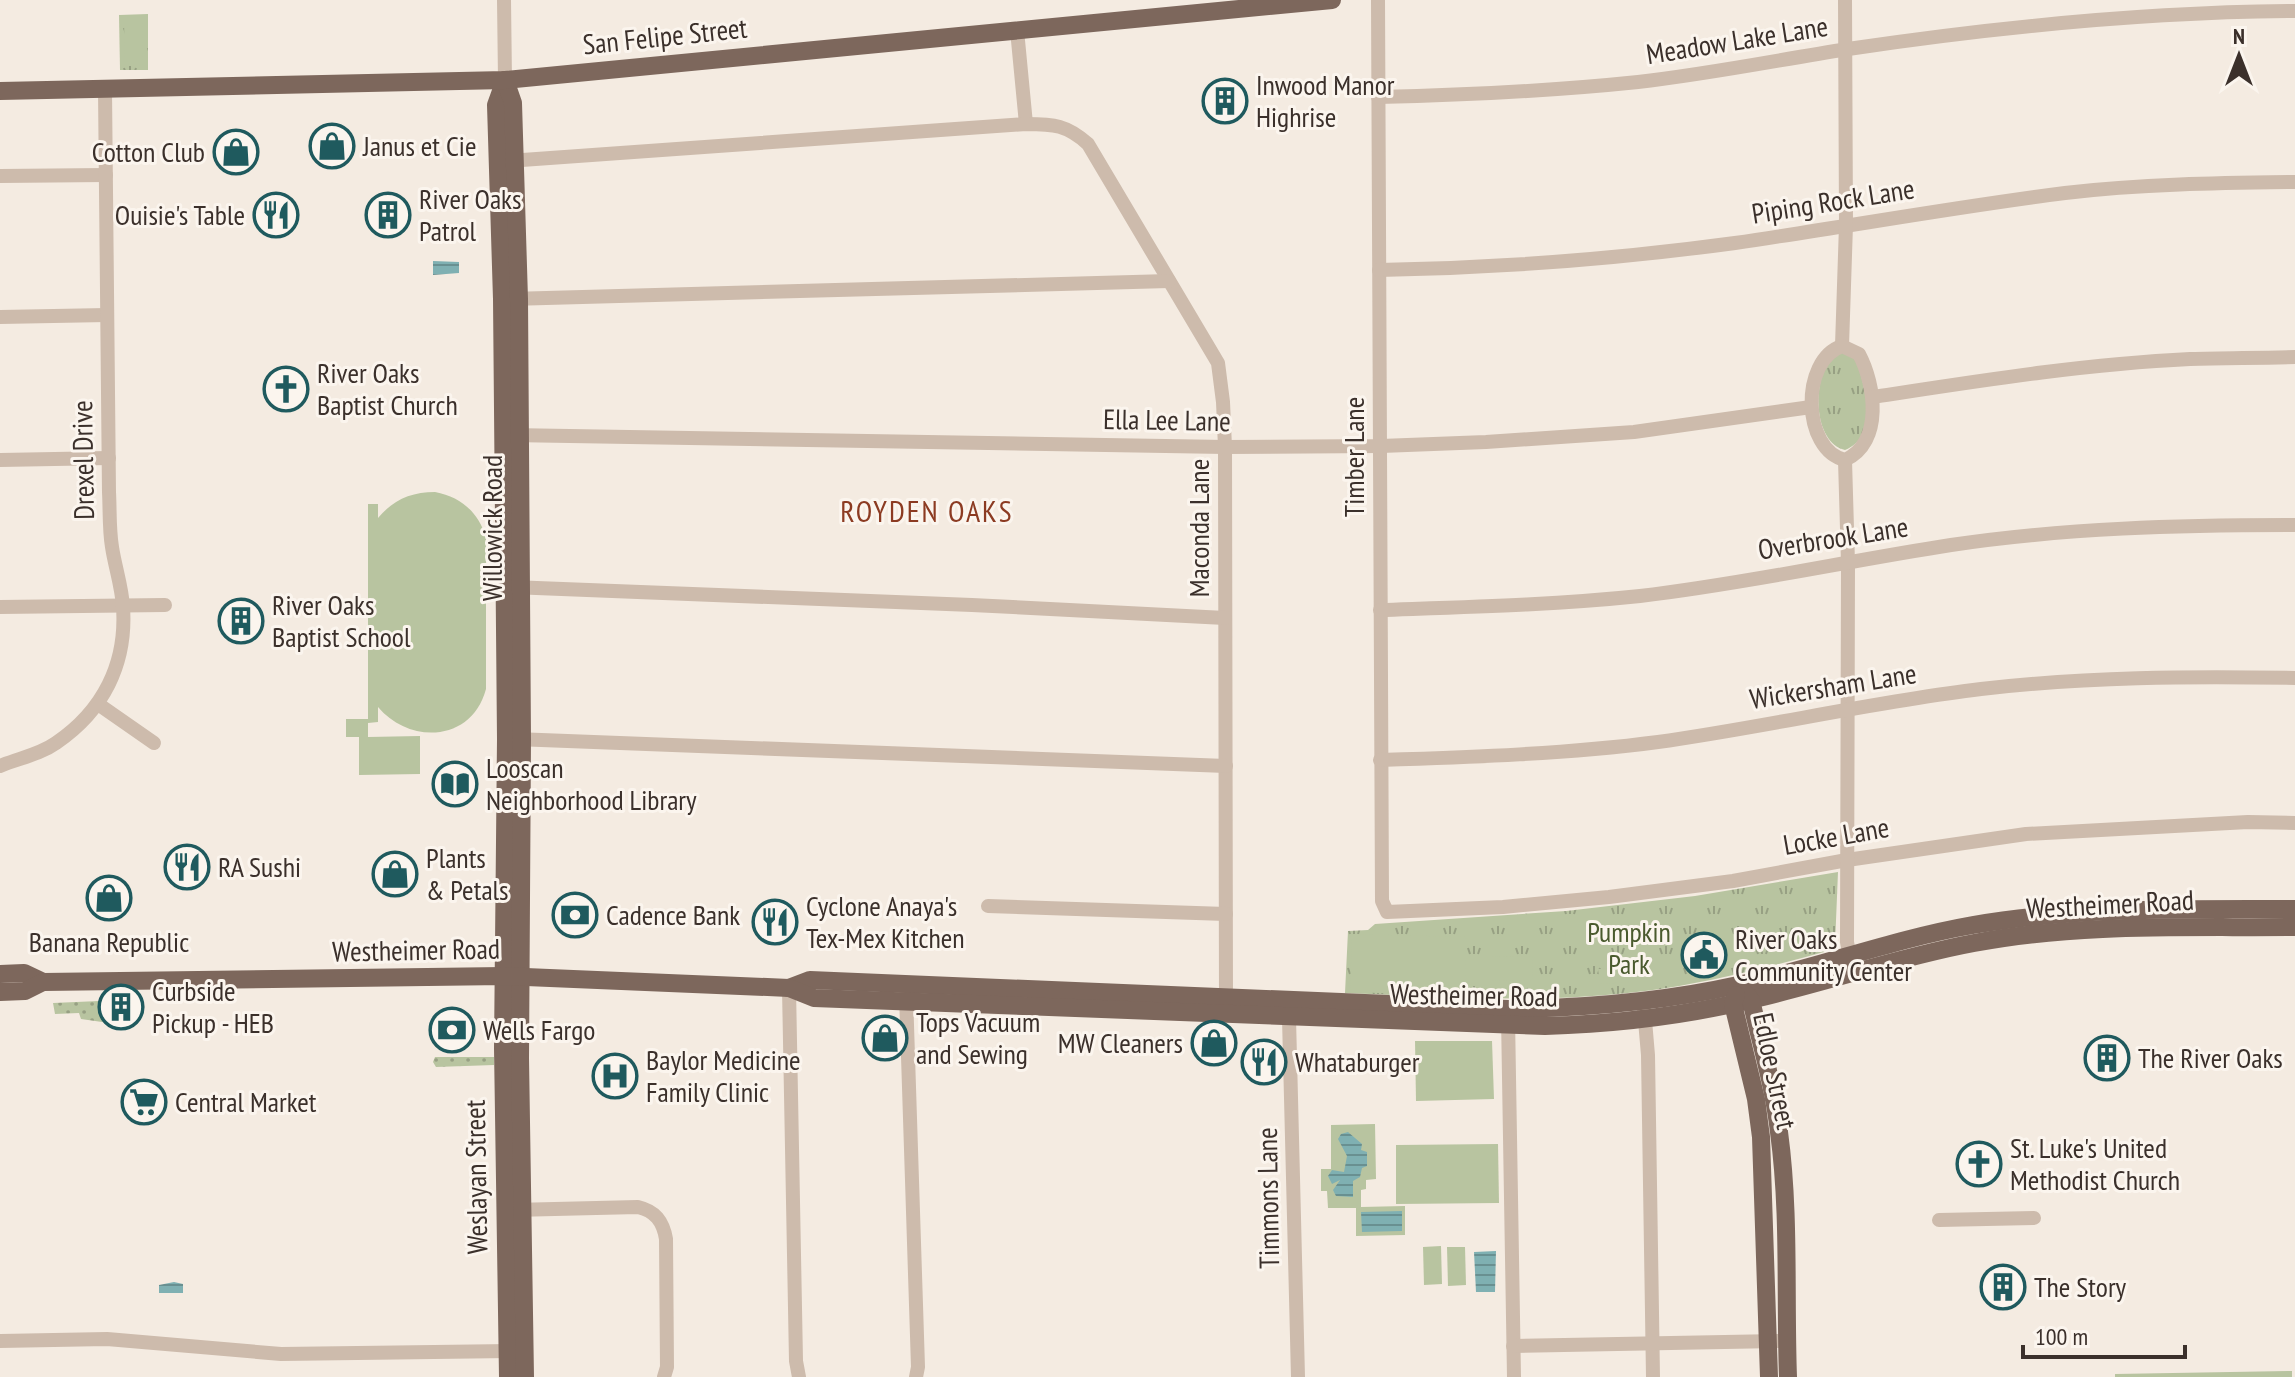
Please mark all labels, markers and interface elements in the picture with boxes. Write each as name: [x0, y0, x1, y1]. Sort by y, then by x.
street label: Meadow Lake Lane: [1644, 7, 1830, 72]
street label: San Felipe Street: [581, 8, 749, 63]
north arrow: [2199, 16, 2279, 96]
text: N: [2233, 22, 2245, 50]
place label: Inwood Manor Highrise: [1256, 66, 1395, 135]
building icon: Inwood Manor Highrise: [1201, 77, 1249, 125]
shop icon: Janus et Cie: [308, 122, 356, 170]
place label: Janus et Cie: [362, 127, 476, 164]
shop icon: Cotton Club: [212, 128, 260, 176]
place label: Cotton Club: [92, 133, 205, 170]
street label: Piping Rock Lane: [1749, 169, 1917, 232]
place label: River Oaks Patrol: [419, 180, 521, 249]
restaurant icon: Ouisie's Table: [252, 191, 300, 239]
building icon: River Oaks Patrol: [364, 191, 412, 239]
place label: Ouisie's Table: [115, 196, 245, 233]
place label: River Oaks Baptist Church: [317, 354, 458, 423]
church icon: River Oaks Baptist Church: [262, 365, 310, 413]
street label: Timber Lane: [1335, 397, 1372, 517]
street label: Drexel Drive: [63, 400, 102, 520]
street label: Ella Lee Lane: [1103, 400, 1231, 439]
street label: Willowick Road: [473, 455, 510, 601]
street label: Maconda Lane: [1180, 459, 1217, 597]
district label: ROYDEN OAKS: [840, 491, 1014, 530]
street label: Overbrook Lane: [1755, 507, 1911, 568]
place label: River Oaks Baptist School: [272, 586, 411, 655]
building icon: River Oaks Baptist School: [217, 597, 265, 645]
street label: Wickersham Lane: [1747, 654, 1919, 717]
place label: Looscan Neighborhood Library: [486, 749, 697, 818]
library icon: Looscan Neighborhood Library: [431, 760, 479, 808]
street label: Locke Lane: [1780, 808, 1892, 863]
place label: Plants & Petals: [426, 839, 509, 908]
restaurant icon: RA Sushi: [163, 843, 211, 891]
place label: RA Sushi: [218, 848, 301, 885]
shop icon: Plants & Petals: [371, 850, 419, 898]
shop icon: Banana Republic: [85, 874, 133, 922]
street label: Westheimer Road: [2025, 881, 2195, 926]
place label: Cyclone Anaya's Tex-Mex Kitchen: [806, 887, 965, 956]
bank icon: Cadence Bank: [551, 891, 599, 939]
place label: Cadence Bank: [606, 896, 740, 933]
restaurant icon: Cyclone Anaya's Tex-Mex Kitchen: [751, 898, 799, 946]
park label: Pumpkin Park: [1587, 913, 1671, 982]
place label: River Oaks Community Center: [1735, 920, 1912, 989]
place label: Banana Republic: [29, 923, 189, 960]
street label: Westheimer Road: [332, 930, 500, 969]
public building icon: River Oaks Community Center: [1680, 931, 1728, 979]
place label: Curbside Pickup - HEB: [152, 972, 274, 1041]
street label: Westheimer Road: [1390, 975, 1558, 1014]
building icon: Curbside Pickup - HEB: [97, 983, 145, 1031]
place label: Tops Vacuum and Sewing: [916, 1003, 1040, 1072]
bank icon: Wells Fargo: [428, 1006, 476, 1054]
street label: Edloe Street: [1745, 1009, 1806, 1133]
place label: Wells Fargo: [483, 1011, 595, 1048]
shop icon: Tops Vacuum and Sewing: [861, 1014, 909, 1062]
shop icon: MW Cleaners: [1190, 1019, 1238, 1067]
place label: MW Cleaners: [1058, 1024, 1183, 1061]
building icon: The River Oaks: [2083, 1034, 2131, 1082]
restaurant icon: Whataburger: [1240, 1038, 1288, 1086]
place label: The River Oaks: [2138, 1039, 2283, 1076]
place label: Baylor Medicine Family Clinic: [646, 1041, 801, 1110]
place label: Whataburger: [1295, 1043, 1420, 1080]
hospital icon: Baylor Medicine Family Clinic: [591, 1052, 639, 1100]
supermarket icon: Central Market: [120, 1078, 168, 1126]
place label: Central Market: [175, 1083, 317, 1120]
street label: Weslayan Street: [456, 1099, 495, 1255]
street label: Timmons Lane: [1248, 1127, 1287, 1269]
place label: St. Luke's United Methodist Church: [2010, 1129, 2180, 1198]
church icon: St. Luke's United Methodist Church: [1955, 1140, 2003, 1188]
building icon: The Story: [1979, 1263, 2027, 1311]
place label: The Story: [2034, 1268, 2127, 1305]
scale bar: [2023, 1309, 2185, 1359]
text: 100 m: [2035, 1321, 2088, 1352]

